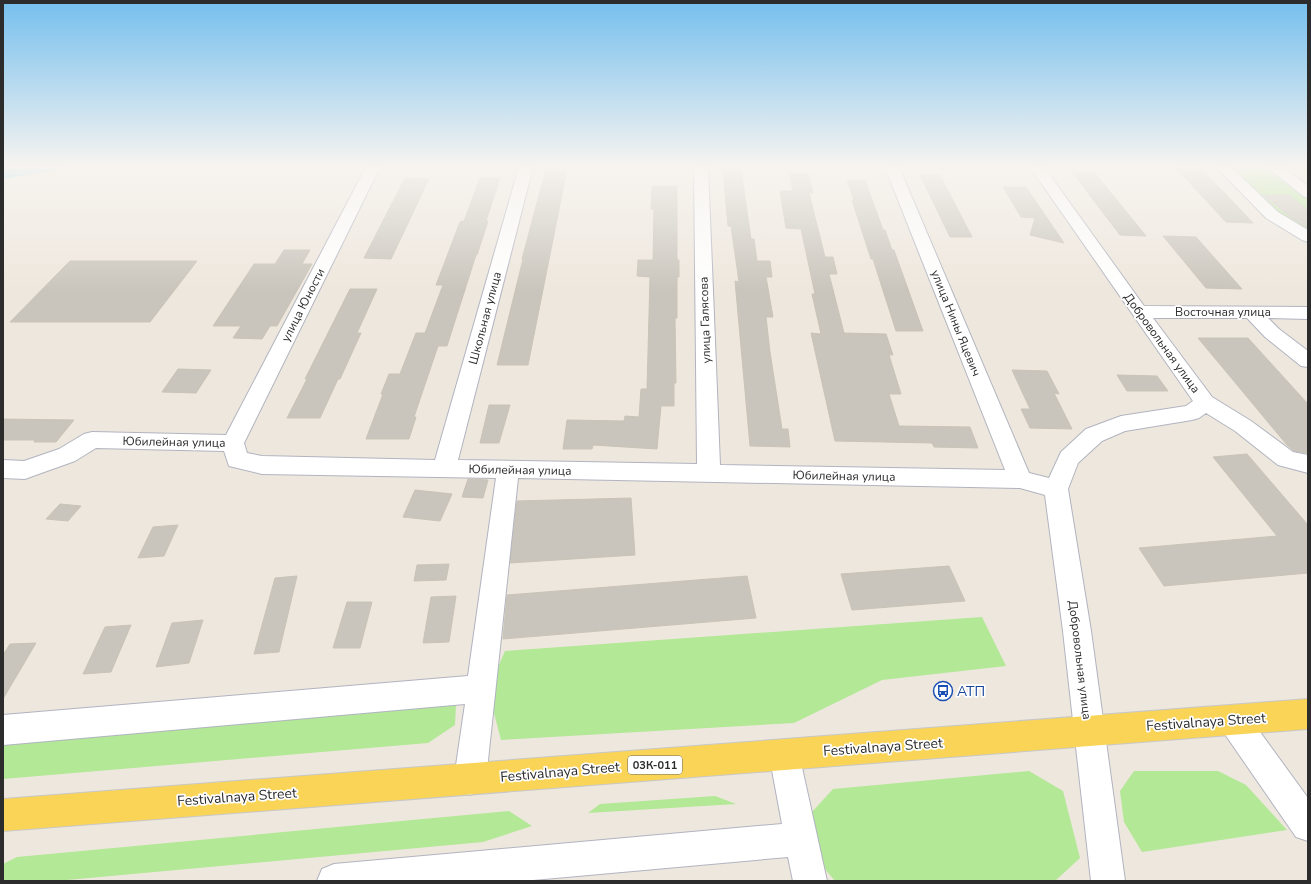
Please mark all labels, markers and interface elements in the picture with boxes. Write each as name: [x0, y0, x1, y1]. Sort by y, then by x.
street label: улица Юности: [278, 265, 328, 345]
street label: улица Нины Яцевич: [927, 267, 985, 379]
street label: Школьная улица: [465, 270, 505, 366]
street label: улица Галясова: [695, 276, 715, 364]
street label: Добровольная улица: [1120, 290, 1204, 396]
street label: Восточная улица: [1175, 304, 1271, 320]
street label: Юбилейная улица: [122, 433, 226, 451]
street label: Юбилейная улица: [468, 461, 572, 479]
street label: Юбилейная улица: [792, 467, 896, 485]
street label: Добровольная улица: [1065, 600, 1095, 720]
bus stop icon: АТП: [932, 680, 954, 702]
place label: АТП: [957, 682, 985, 701]
street label: Festivalnaya Street: [1146, 708, 1267, 736]
street label: Festivalnaya Street: [823, 733, 944, 761]
road number: 03К-011: [628, 756, 682, 774]
street label: Festivalnaya Street: [499, 757, 621, 787]
street label: Festivalnaya Street: [177, 783, 298, 811]

